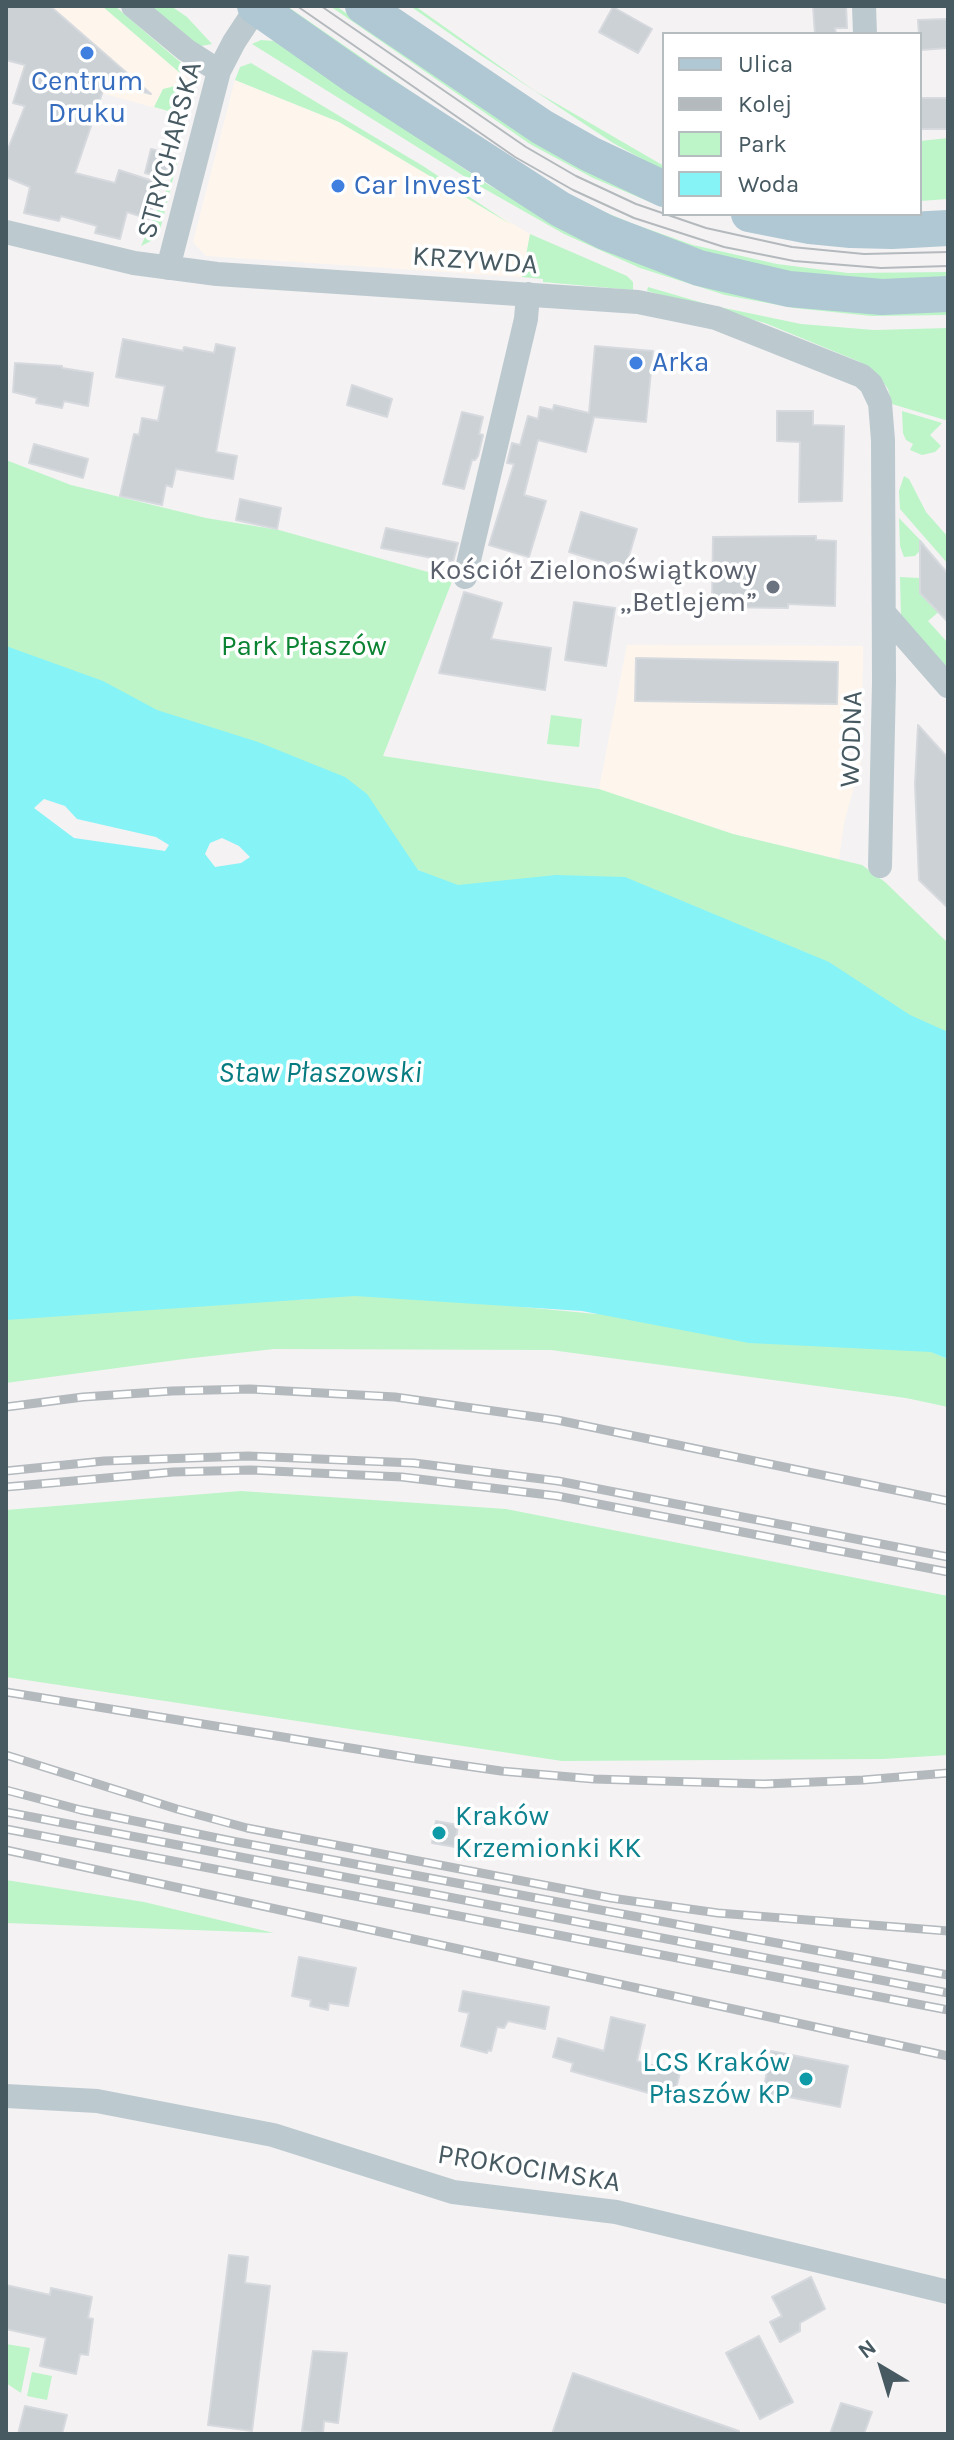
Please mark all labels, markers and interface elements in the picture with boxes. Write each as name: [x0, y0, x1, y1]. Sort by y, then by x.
legend: [662, 32, 922, 216]
marker: Centrum Druku: [78, 44, 96, 62]
text: Ulica: [738, 50, 793, 78]
street label: STRYCHARSKA: [130, 58, 210, 242]
place label: Centrum Druku: [31, 65, 143, 131]
text: Kolej: [738, 90, 792, 118]
text: Park: [738, 130, 787, 158]
place label: Car Invest: [354, 169, 482, 203]
text: Woda: [738, 170, 799, 198]
marker: Car Invest: [329, 177, 347, 195]
street label: KRZYWDA: [411, 240, 539, 282]
place label: Arka: [652, 346, 709, 380]
marker: Arka: [627, 354, 645, 372]
place label: Kościół Zielonoświątkowy „Betlejem”: [429, 554, 757, 620]
marker: Kościół Zielonoświątkowy „Betlejem”: [764, 578, 782, 596]
park label: Park Płaszów: [221, 630, 387, 664]
street label: WODNA: [834, 690, 870, 788]
water label: Staw Płaszowski: [218, 1055, 422, 1091]
place label: Kraków Krzemionki KK: [455, 1800, 641, 1866]
marker: Kraków Krzemionki KK: [430, 1824, 448, 1842]
place label: LCS Kraków Płaszów KP: [642, 2046, 790, 2112]
marker: LCS Kraków Płaszów KP: [797, 2070, 815, 2088]
street label: PROKOCIMSKA: [435, 2138, 623, 2200]
north arrow: [842, 2328, 922, 2408]
text: N: [853, 2334, 881, 2364]

